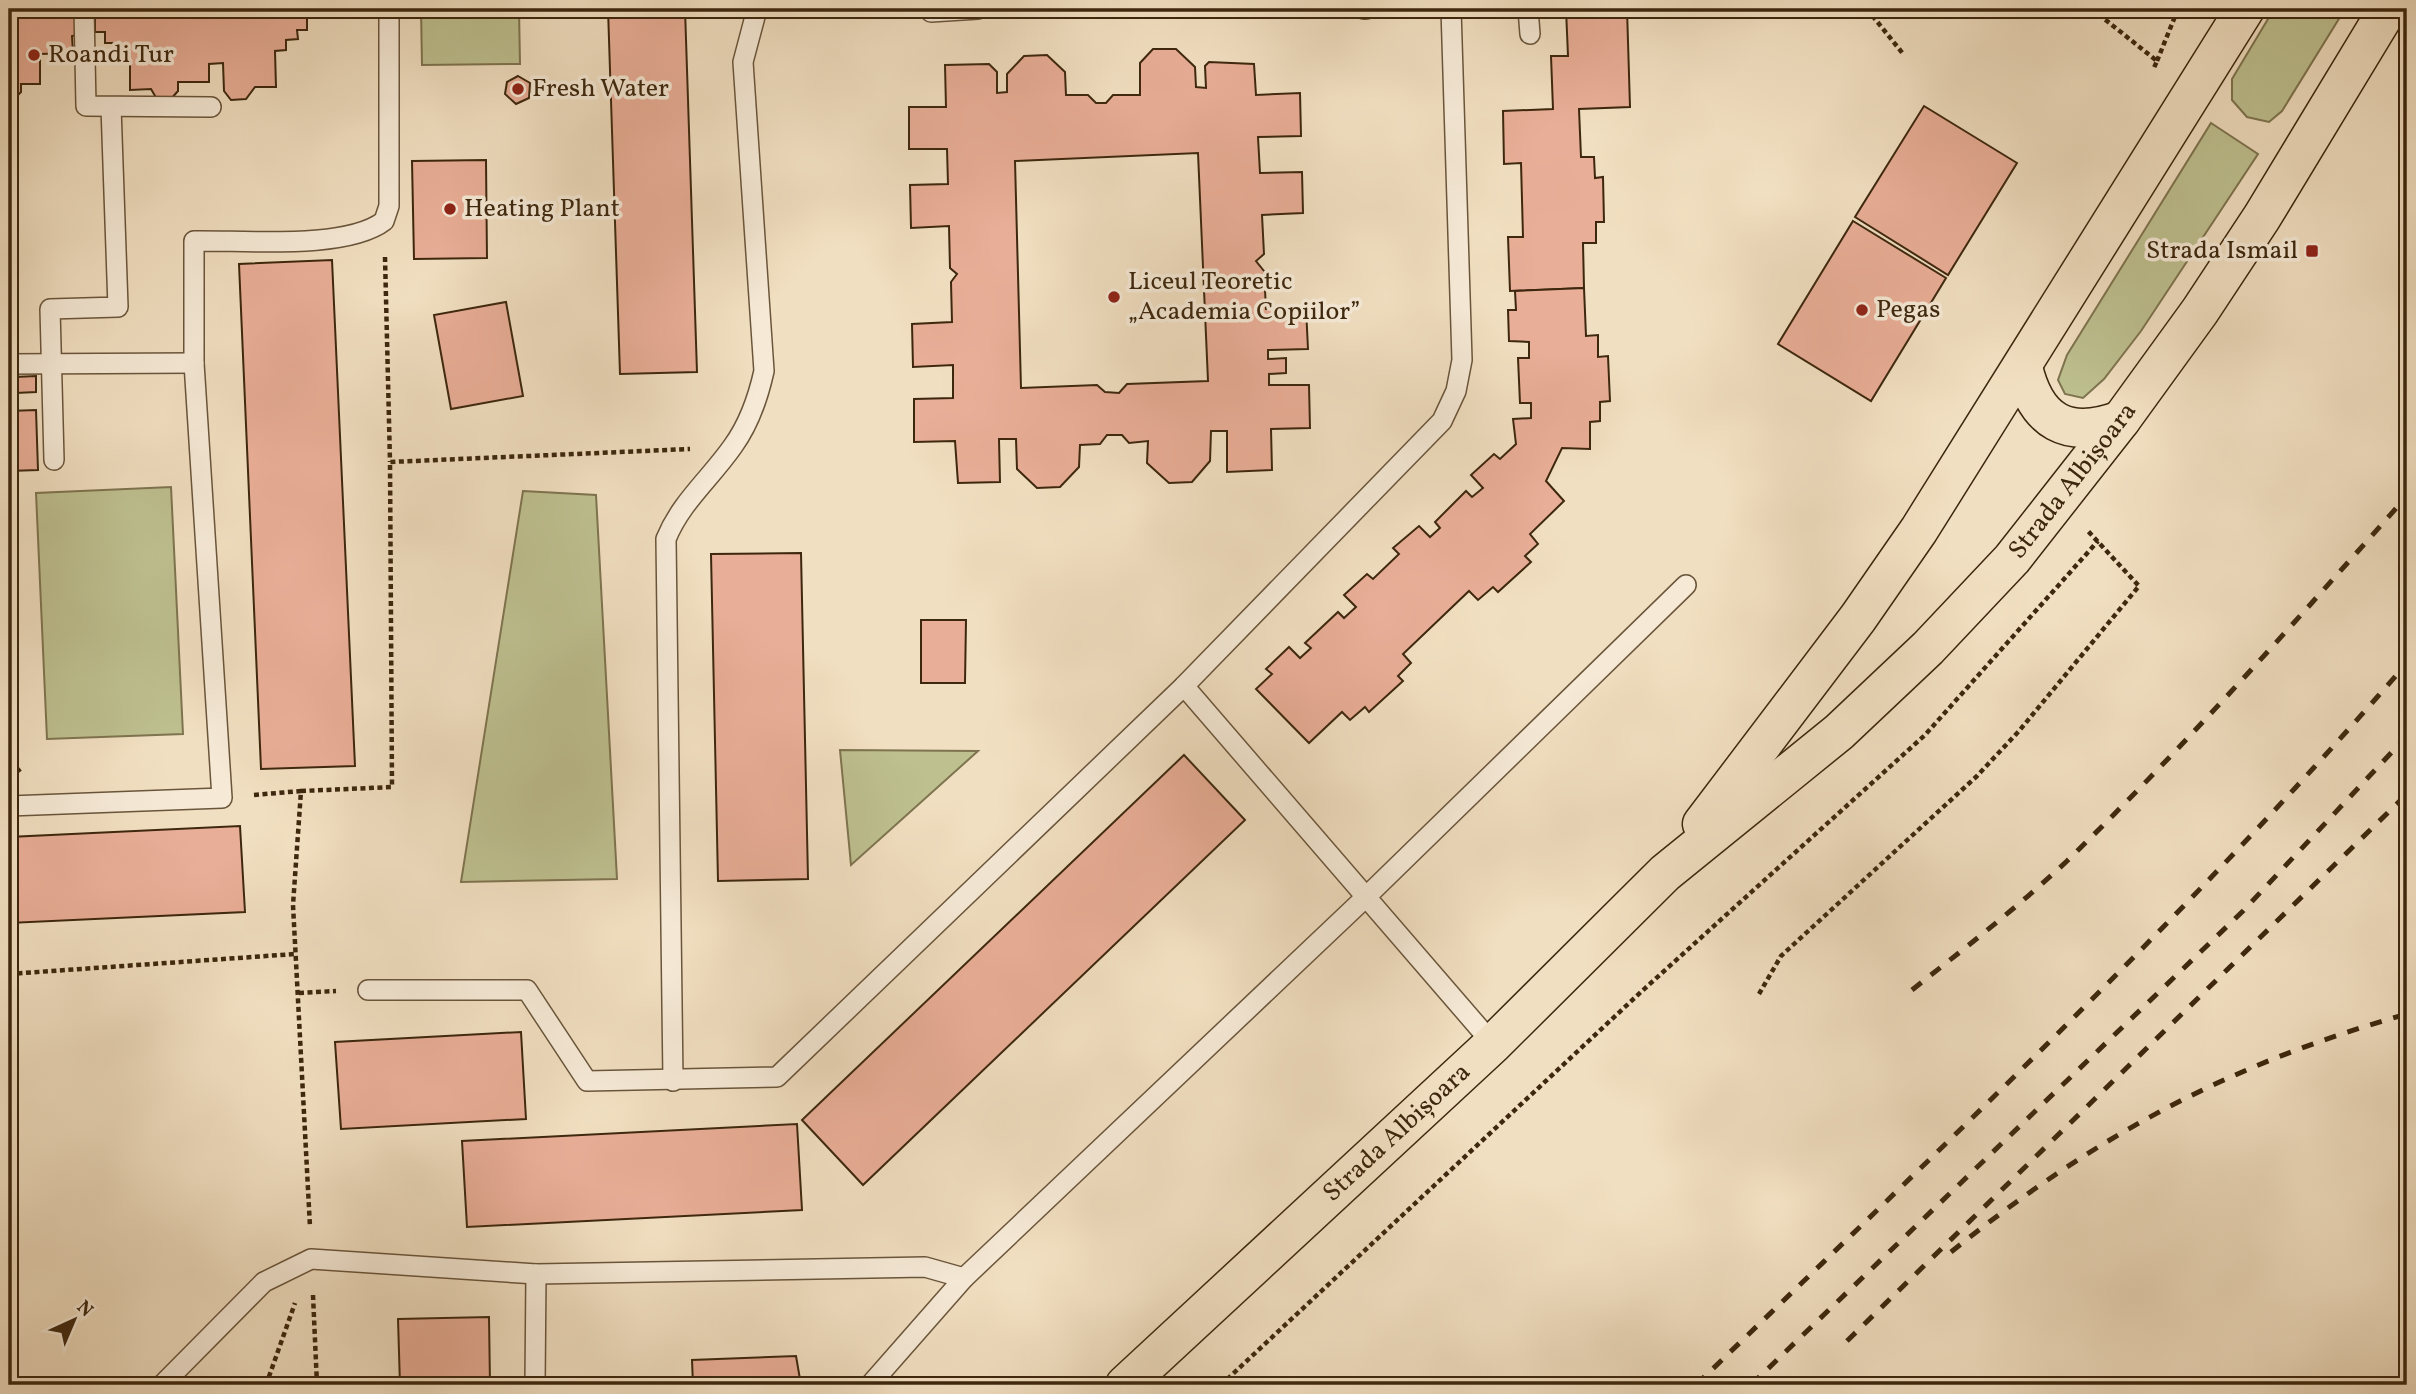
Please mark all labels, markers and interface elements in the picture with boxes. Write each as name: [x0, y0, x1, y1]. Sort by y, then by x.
place label: Roandi Tur: [48, 37, 174, 73]
marker: Roandi Tur: [26, 47, 42, 63]
place label: Fresh Water: [532, 71, 669, 107]
marker: Fresh Water: [510, 81, 526, 97]
place label: Heating Plant: [464, 191, 620, 227]
marker: Heating Plant: [442, 201, 458, 217]
place label: Strada Ismail: [2146, 233, 2298, 269]
marker: Strada Ismail: [2304, 243, 2320, 259]
place label: Liceul Teoretic „Academia Copiilor”: [1128, 264, 1360, 330]
marker: Liceul Teoretic „Academia Copiilor”: [1106, 289, 1122, 305]
place label: Pegas: [1876, 292, 1940, 328]
marker: Pegas: [1854, 302, 1870, 318]
street label: Strada Albișoara: [2000, 395, 2146, 567]
street label: Strada Albișoara: [1315, 1055, 1479, 1211]
north arrow: [38, 1286, 108, 1356]
text: N: [70, 1295, 99, 1323]

